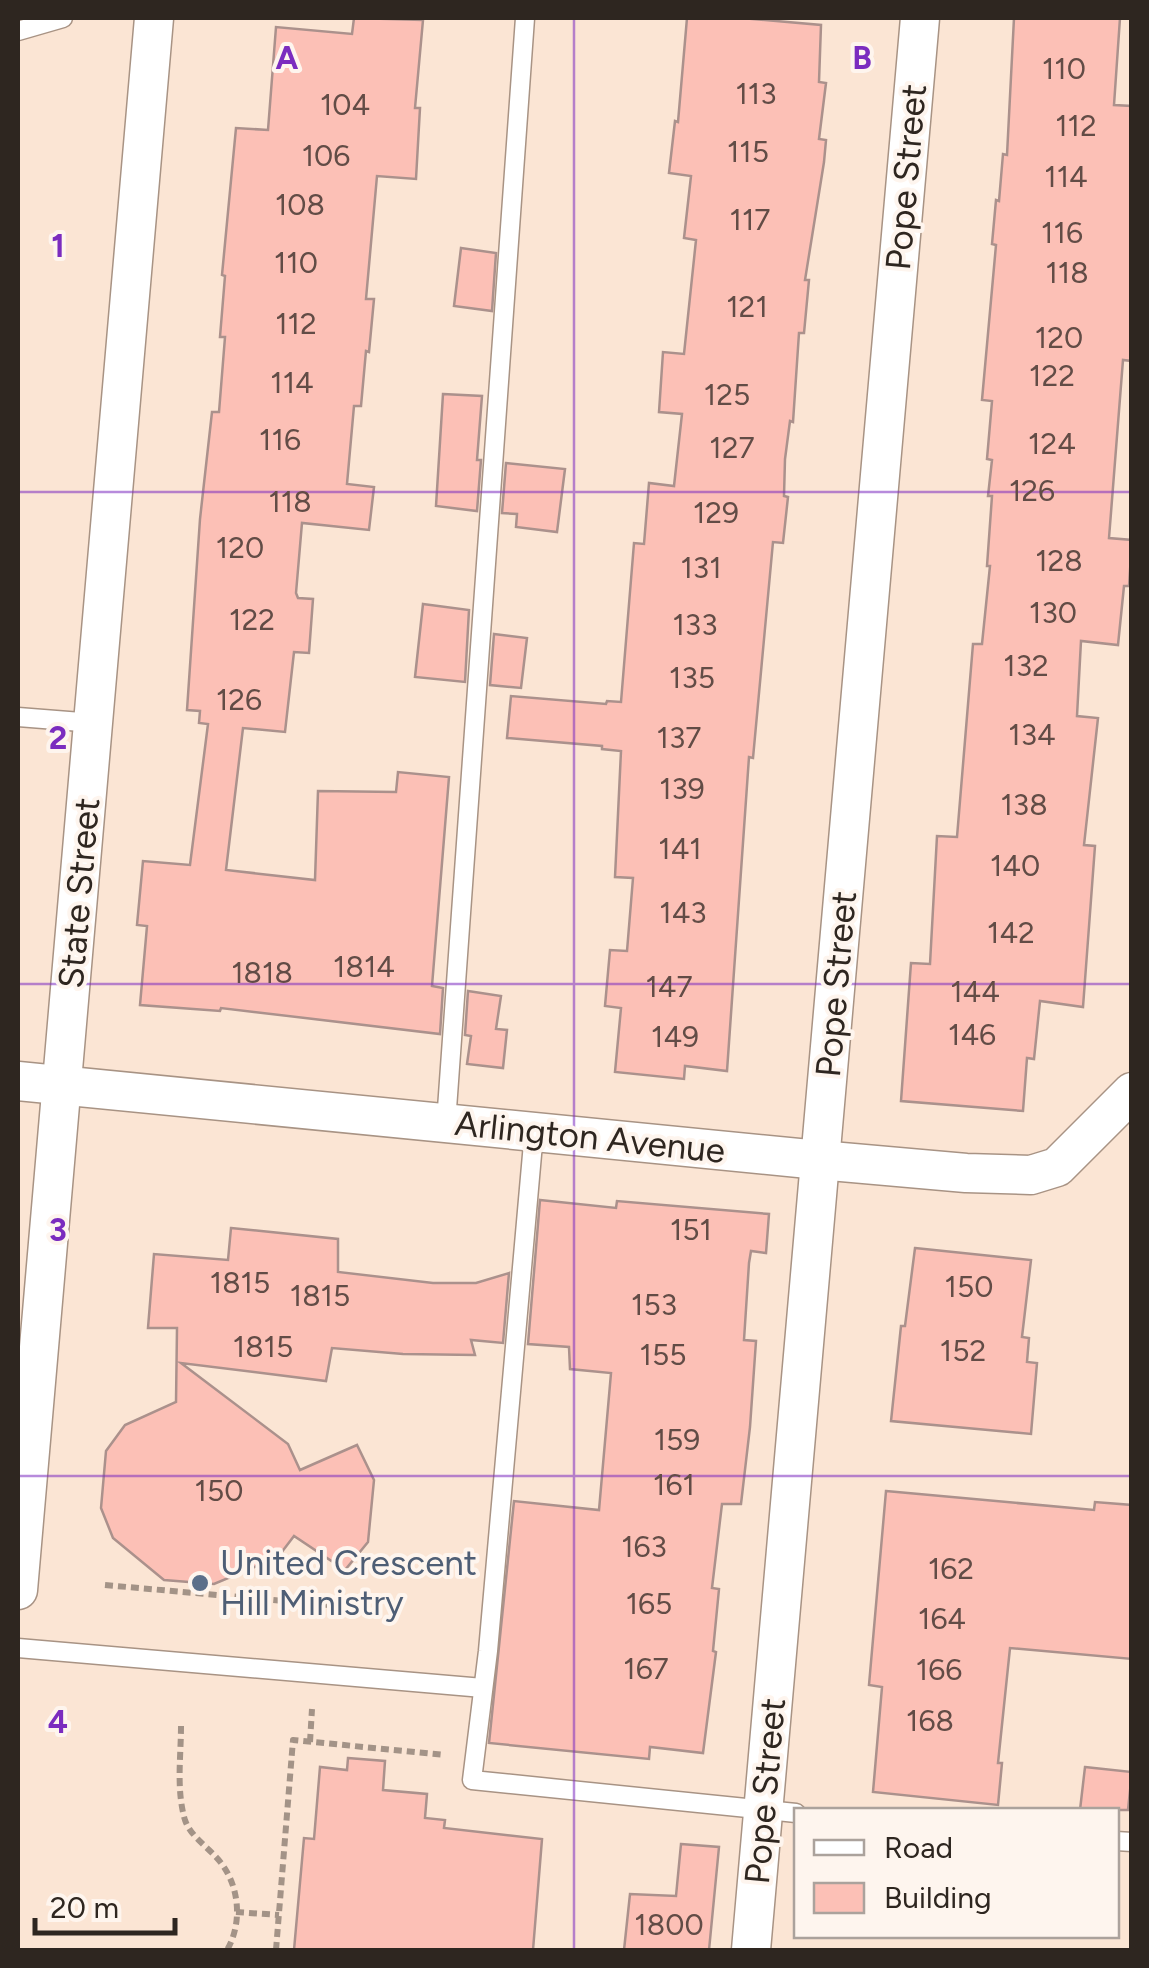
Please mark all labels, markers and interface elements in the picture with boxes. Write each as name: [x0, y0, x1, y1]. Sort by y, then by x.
text: A: [276, 39, 299, 77]
text: B: [852, 39, 872, 77]
house number: 110: [1042, 50, 1086, 87]
house number: 113: [735, 75, 777, 112]
street label: Pope Street: [877, 82, 935, 272]
house number: 104: [320, 86, 370, 123]
house number: 112: [1055, 107, 1097, 144]
house number: 115: [727, 133, 769, 170]
house number: 106: [302, 137, 350, 174]
house number: 114: [1044, 158, 1088, 195]
house number: 108: [275, 186, 325, 223]
house number: 117: [730, 201, 770, 238]
house number: 116: [1041, 214, 1083, 251]
text: 1: [51, 227, 65, 265]
house number: 110: [274, 244, 318, 281]
house number: 118: [1045, 254, 1089, 291]
house number: 121: [726, 288, 768, 325]
house number: 112: [275, 305, 317, 342]
house number: 120: [1035, 319, 1083, 356]
house number: 122: [1029, 357, 1075, 394]
house number: 114: [270, 364, 314, 401]
house number: 125: [704, 376, 750, 413]
house number: 116: [259, 421, 301, 458]
house number: 124: [1028, 425, 1076, 462]
house number: 127: [709, 429, 755, 466]
house number: 126: [1009, 472, 1055, 509]
house number: 118: [268, 483, 312, 520]
house number: 129: [693, 494, 739, 531]
house number: 120: [216, 529, 264, 566]
house number: 128: [1035, 542, 1083, 579]
house number: 131: [680, 549, 722, 586]
house number: 130: [1029, 594, 1077, 631]
house number: 122: [229, 601, 275, 638]
house number: 133: [672, 606, 718, 643]
house number: 132: [1003, 647, 1049, 684]
house number: 135: [669, 659, 715, 696]
house number: 126: [216, 681, 262, 718]
house number: 134: [1008, 716, 1056, 753]
text: 2: [49, 719, 67, 757]
house number: 137: [657, 719, 701, 756]
house number: 139: [659, 770, 705, 807]
house number: 138: [1000, 786, 1048, 823]
street label: State Street: [50, 796, 108, 990]
house number: 141: [658, 830, 702, 867]
house number: 140: [990, 847, 1040, 884]
street label: Pope Street: [807, 889, 865, 1079]
house number: 143: [659, 894, 707, 931]
house number: 142: [987, 914, 1035, 951]
house number: 1814: [333, 948, 395, 985]
house number: 1818: [231, 954, 293, 991]
house number: 147: [645, 968, 693, 1005]
house number: 144: [950, 973, 1000, 1010]
house number: 146: [948, 1016, 996, 1053]
house number: 149: [651, 1018, 699, 1055]
street label: Arlington Avenue: [453, 1102, 727, 1172]
text: 3: [49, 1211, 67, 1249]
house number: 151: [670, 1211, 712, 1248]
house number: 1815: [210, 1264, 270, 1301]
house number: 150: [945, 1268, 993, 1305]
house number: 1815: [290, 1277, 350, 1314]
house number: 153: [631, 1286, 677, 1323]
house number: 1815: [233, 1328, 293, 1365]
house number: 152: [940, 1332, 986, 1369]
house number: 155: [640, 1336, 686, 1373]
house number: 159: [654, 1421, 700, 1458]
house number: 161: [653, 1466, 695, 1503]
house number: 150: [195, 1472, 243, 1509]
house number: 163: [621, 1528, 667, 1565]
place label: United Crescent Hill Ministry: [220, 1542, 477, 1624]
house number: 162: [928, 1550, 974, 1587]
marker: United Crescent Hill Ministry: [189, 1572, 211, 1594]
house number: 165: [626, 1585, 672, 1622]
house number: 164: [918, 1600, 966, 1637]
house number: 167: [623, 1650, 669, 1687]
house number: 166: [916, 1651, 962, 1688]
street label: Pope Street: [736, 1696, 794, 1886]
house number: 168: [906, 1702, 954, 1739]
text: 4: [48, 1703, 68, 1741]
legend: [794, 1808, 1119, 1938]
text: Road: [884, 1829, 953, 1866]
scale bar: [35, 1873, 175, 1935]
text: Building: [884, 1879, 992, 1916]
text: 20 m: [50, 1889, 119, 1926]
house number: 1800: [634, 1906, 704, 1943]

